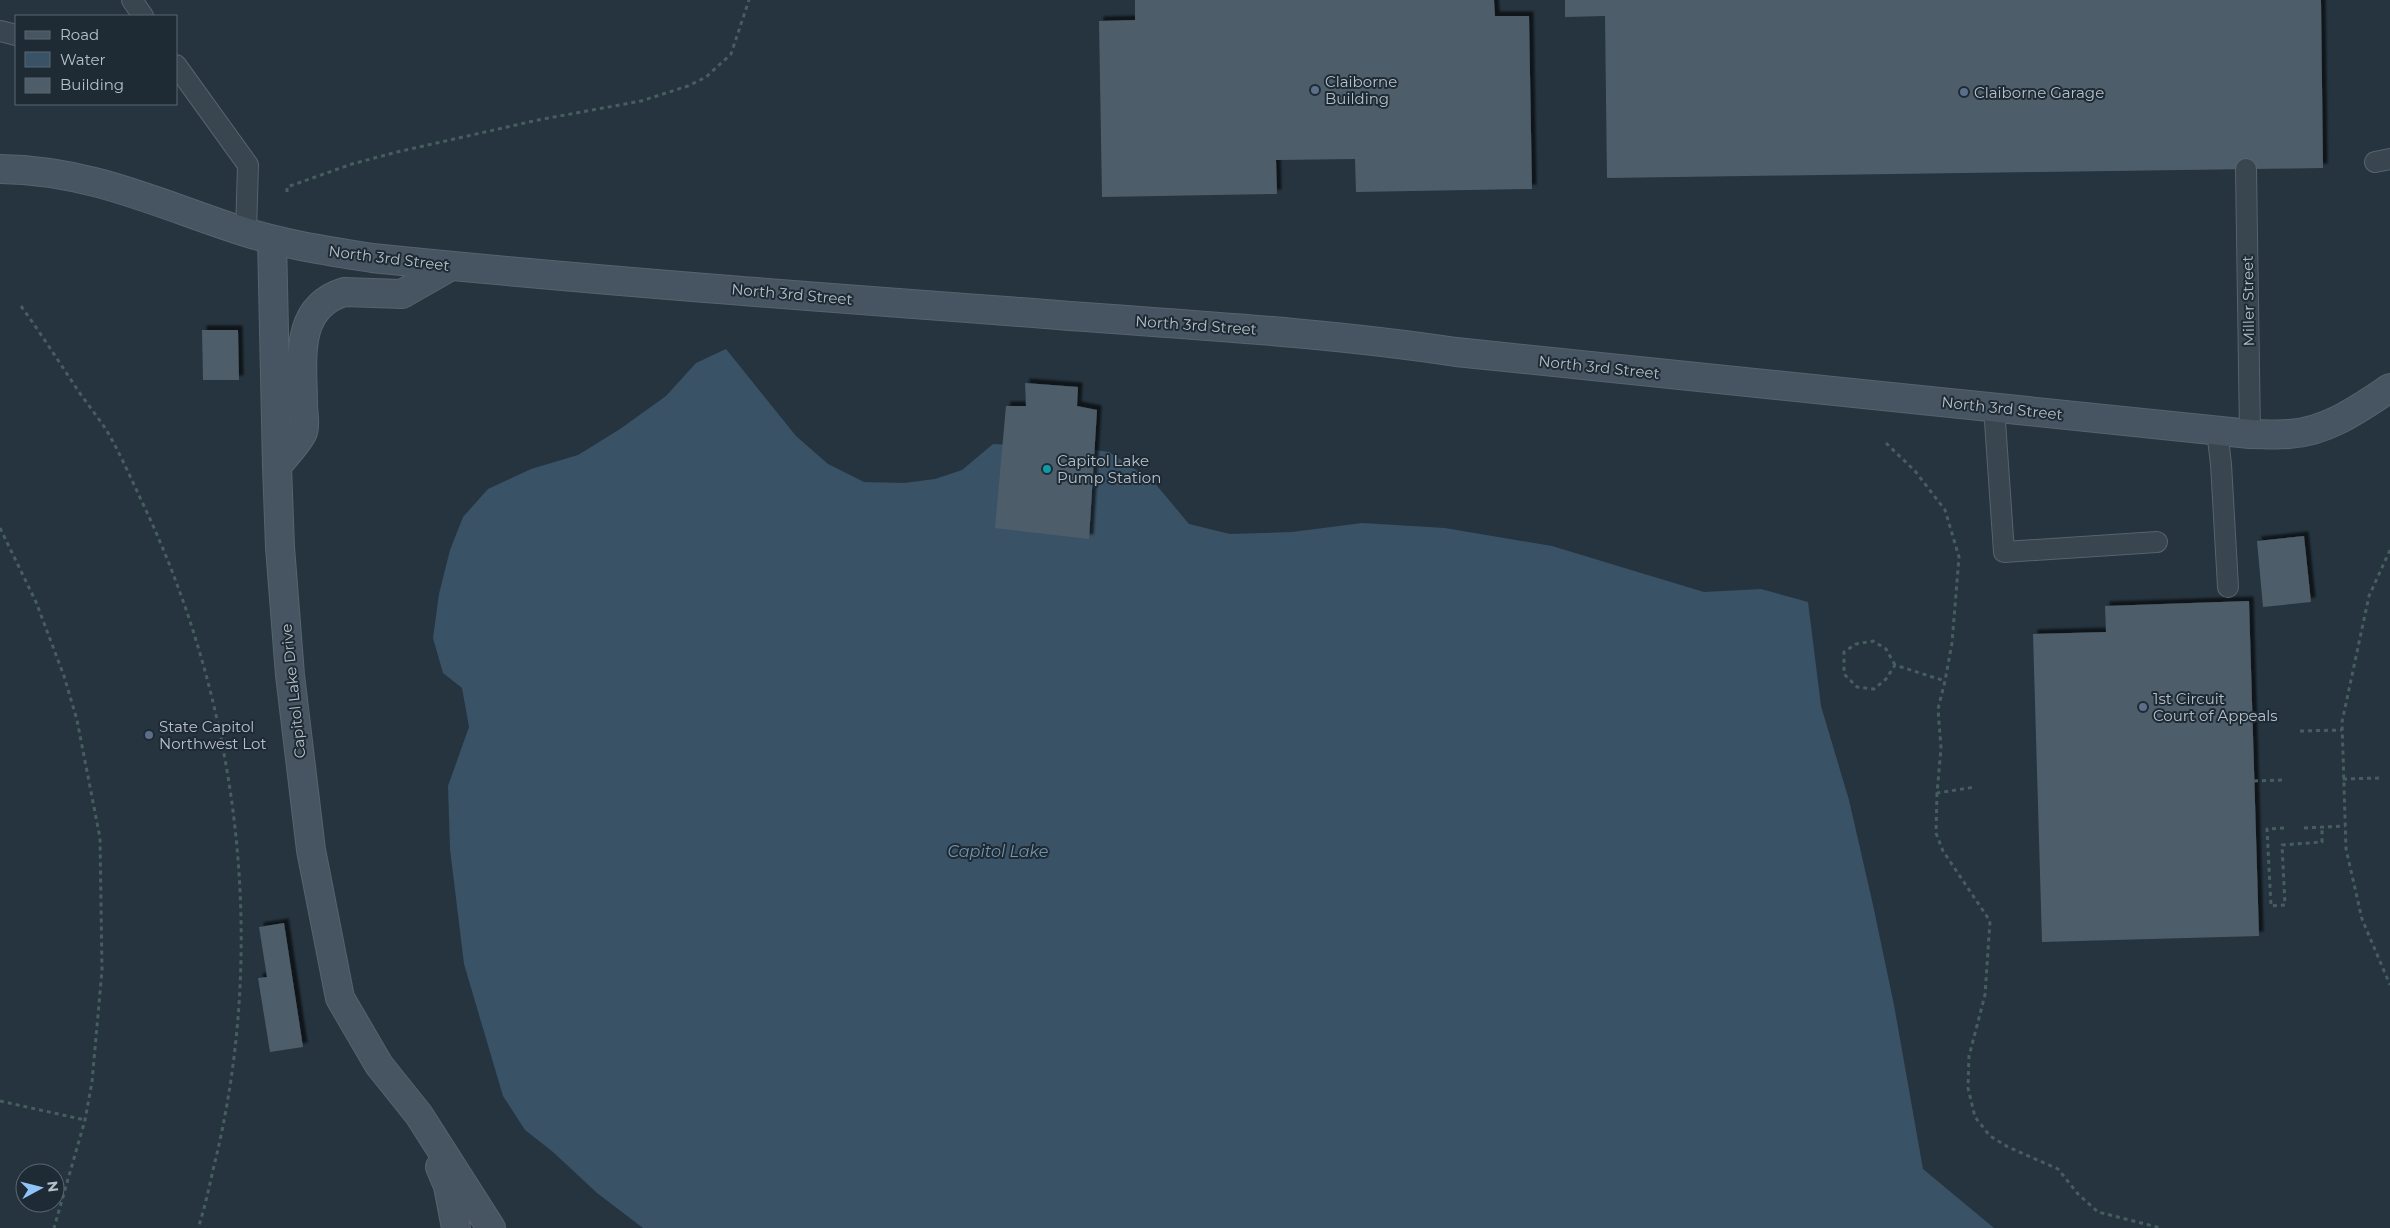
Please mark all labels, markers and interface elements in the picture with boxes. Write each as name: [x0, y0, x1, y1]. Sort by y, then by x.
legend: [15, 15, 178, 105]
text: Road: [60, 25, 99, 44]
text: Water: [60, 50, 106, 69]
place label: Claiborne Building: [1325, 72, 1397, 108]
text: Building: [60, 75, 124, 94]
place label: Claiborne Garage: [1974, 83, 2104, 102]
marker: Claiborne Building: [1309, 84, 1321, 96]
marker: Claiborne Garage: [1958, 86, 1970, 98]
street label: North 3rd Street: [327, 241, 451, 275]
street label: Miller Street: [2238, 255, 2258, 347]
street label: North 3rd Street: [731, 279, 853, 309]
street label: North 3rd Street: [1135, 311, 1257, 339]
street label: North 3rd Street: [1537, 351, 1661, 383]
street label: North 3rd Street: [1940, 392, 2064, 424]
place label: Capitol Lake Pump Station: [1057, 451, 1161, 487]
marker: Capitol Lake Pump Station: [1041, 463, 1053, 475]
street label: Capitol Lake Drive: [276, 623, 310, 759]
place label: 1st Circuit Court of Appeals: [2153, 689, 2278, 725]
marker: 1st Circuit Court of Appeals: [2137, 701, 2149, 713]
place label: State Capitol Northwest Lot: [159, 717, 267, 753]
marker: State Capitol Northwest Lot: [143, 729, 155, 741]
water label: Capitol Lake: [948, 842, 1048, 861]
north arrow: [15, 1163, 65, 1213]
text: N: [43, 1180, 63, 1193]

